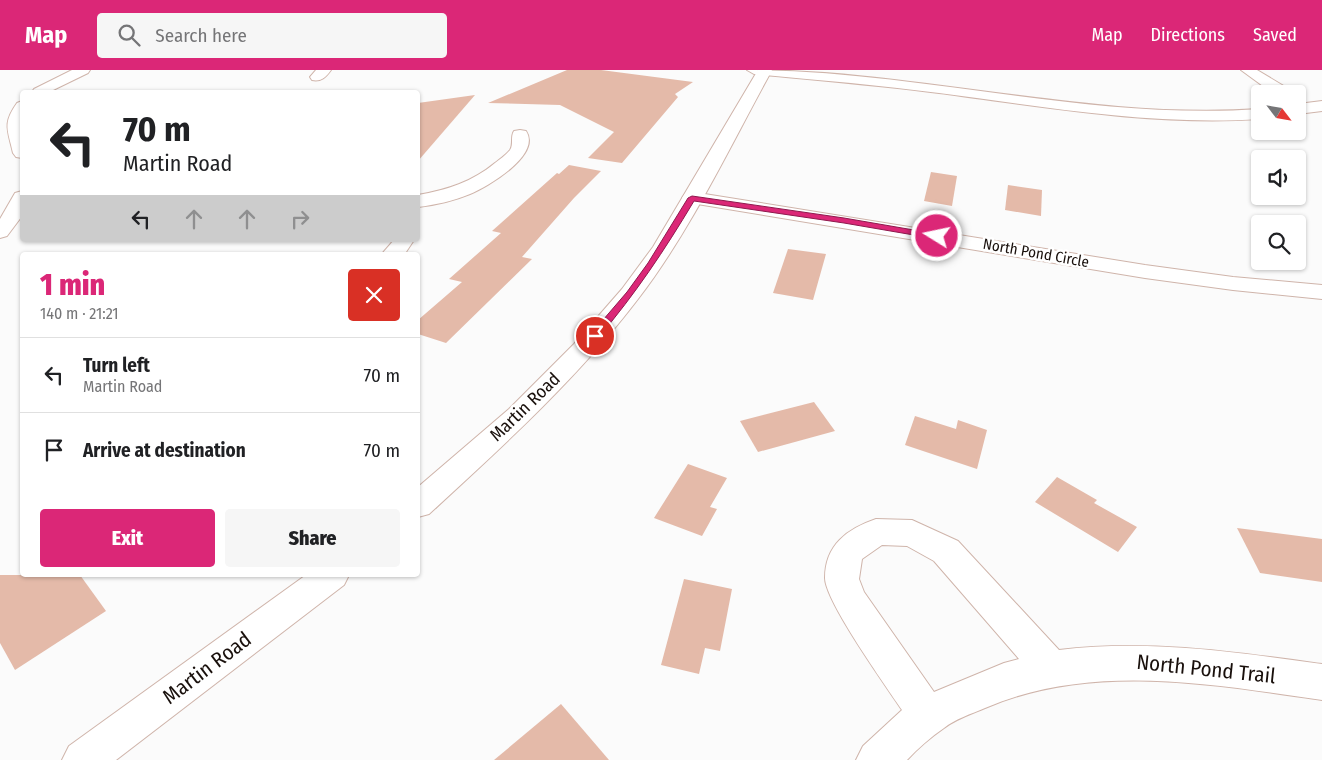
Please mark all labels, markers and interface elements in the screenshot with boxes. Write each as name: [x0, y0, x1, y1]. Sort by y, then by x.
search box: [97, 13, 447, 58]
text: Map: [25, 21, 67, 49]
icon: search: [115, 21, 143, 49]
text: Search here: [155, 24, 247, 47]
text: Map: [1091, 24, 1123, 46]
text: Directions: [1151, 24, 1225, 46]
text: Saved: [1253, 24, 1297, 46]
north arrow: [1251, 85, 1306, 140]
map controls: [1251, 85, 1306, 270]
text: 70 m: [123, 108, 191, 150]
icon: left: [40, 110, 105, 175]
text: Martin Road: [123, 150, 232, 177]
button: sound: [1251, 150, 1306, 205]
icon: left: [127, 205, 155, 233]
icon: ahead: [180, 205, 208, 233]
icon: ahead: [233, 205, 261, 233]
icon: right: [286, 205, 314, 233]
position arrow: [910, 209, 962, 261]
button: search: [1251, 215, 1306, 270]
street label: North Pond Circle: [982, 235, 1090, 271]
text: 1 min: [40, 267, 105, 303]
button: close: [348, 269, 400, 321]
text: 140 m · 21:21: [40, 304, 119, 323]
pin: [574, 315, 616, 357]
icon: arrive: [581, 322, 609, 350]
text: Turn left: [83, 354, 150, 377]
icon: left: [40, 361, 68, 389]
text: 70 m: [364, 364, 400, 387]
street label: Martin Road: [485, 368, 565, 446]
text: Martin Road: [83, 377, 162, 396]
icon: arrive: [40, 436, 68, 464]
text: Arrive at destination: [83, 439, 246, 462]
text: 70 m: [364, 439, 400, 462]
button: Exit: [40, 509, 215, 567]
button: Share: [225, 509, 400, 567]
street label: Martin Road: [158, 626, 256, 710]
street label: North Pond Trail: [1135, 649, 1277, 689]

